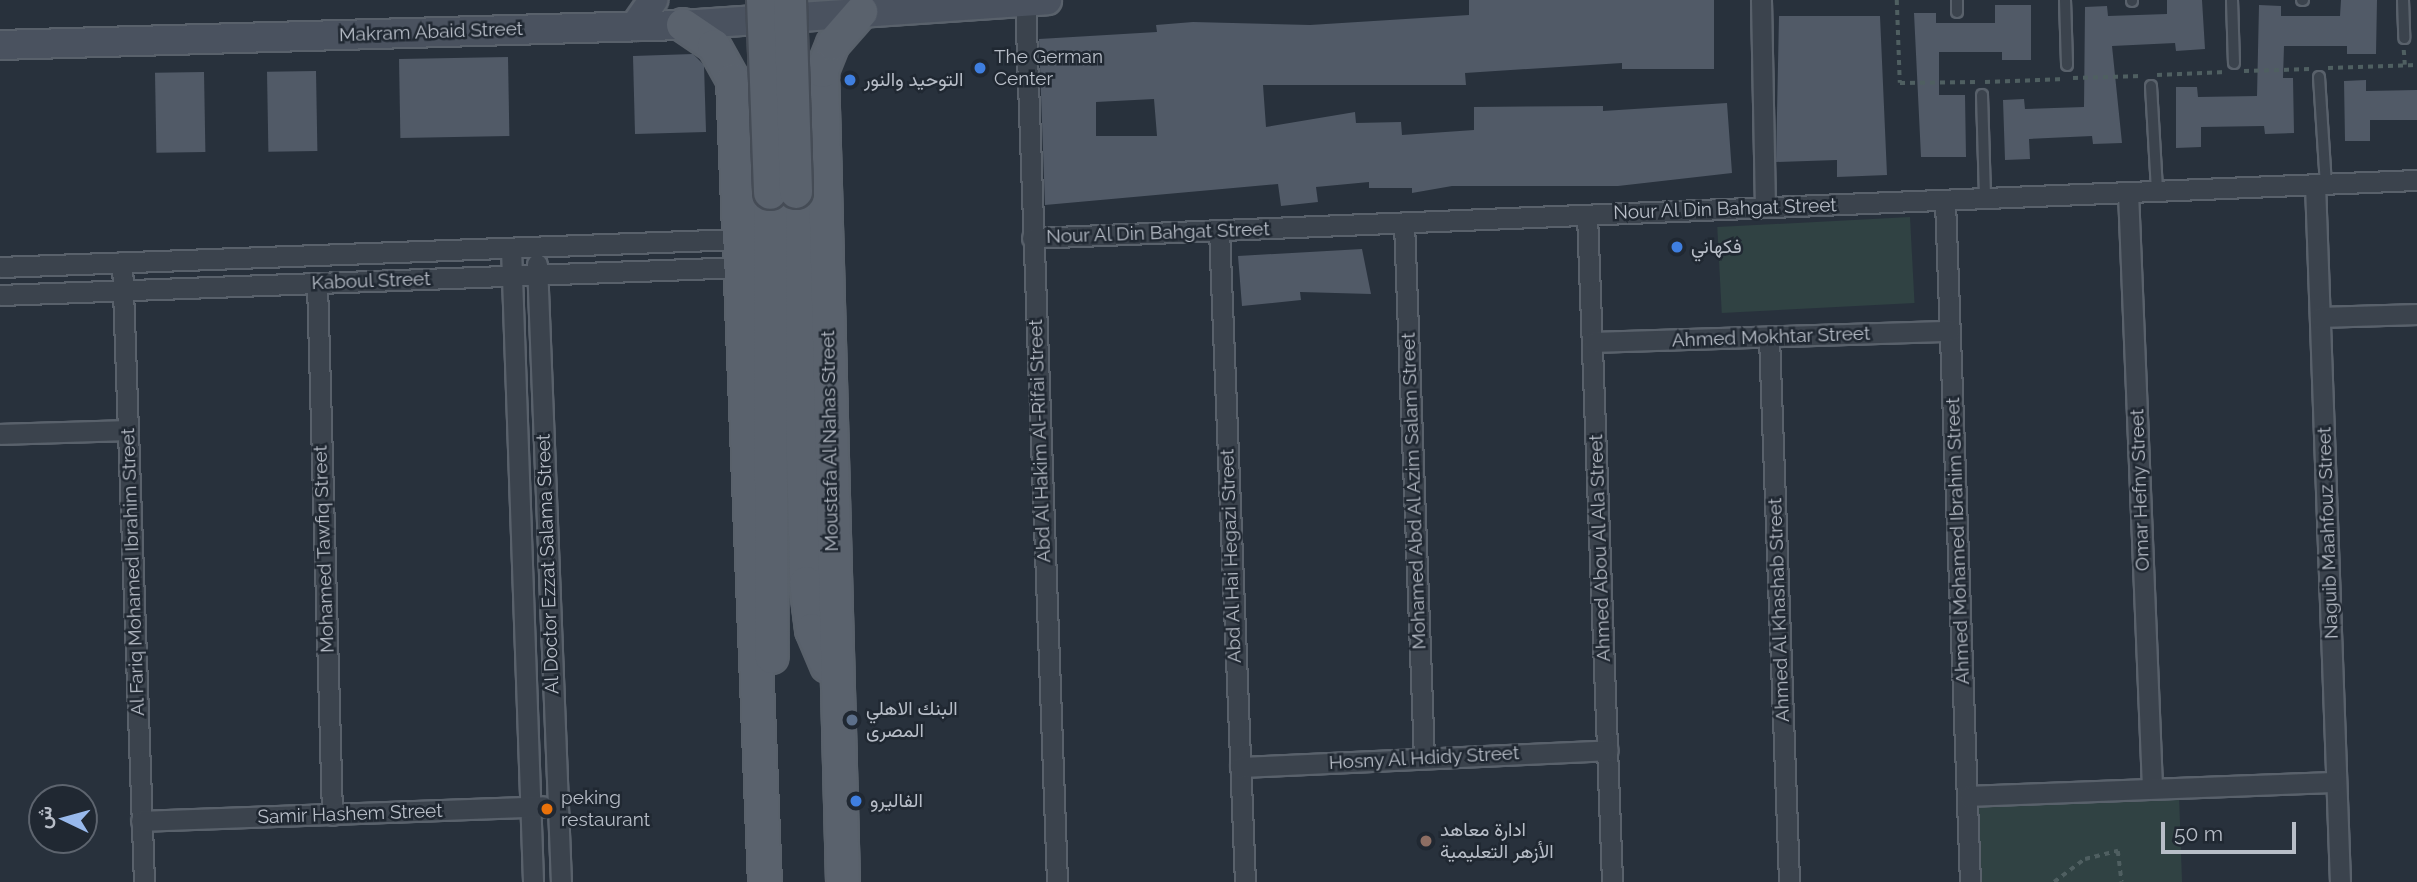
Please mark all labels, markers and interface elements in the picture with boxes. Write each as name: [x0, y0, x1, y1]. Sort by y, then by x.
street label: Makram Abaid Street: [338, 17, 524, 47]
place label: The German Center: [994, 46, 1103, 90]
marker: The German Center: [972, 60, 988, 76]
place label: التوحيد والنور: [864, 69, 963, 91]
marker: التوحيد والنور: [842, 72, 858, 88]
street label: Nour Al Din Bahgat Street: [1612, 194, 1838, 224]
street label: Nour Al Din Bahgat Street: [1045, 218, 1271, 248]
place label: فكهاني: [1691, 236, 1742, 258]
marker: فكهاني: [1669, 239, 1685, 255]
street label: Kaboul Street: [311, 268, 431, 294]
street label: Abd Al Hakim Al-Rifai Street: [1024, 318, 1056, 564]
street label: Ahmed Mokhtar Street: [1671, 322, 1871, 352]
street label: Moustafa Al Nahas Street: [817, 330, 843, 552]
street label: Mohamed Abd Al Azim Salam Street: [1397, 331, 1431, 651]
street label: Ahmed Mohamed Ibrahim Street: [1942, 397, 1974, 685]
street label: Omar Hefny Street: [2126, 408, 2154, 572]
street label: Naguib Maahfouz Street: [2313, 426, 2343, 640]
street label: Al Fariq Mohamed Ibrahim Street: [117, 427, 149, 717]
street label: Al Doctor Ezzat Salama Street: [532, 433, 564, 695]
street label: Ahmed Abou Al Ala Street: [1585, 433, 1615, 663]
street label: Mohamed Tawfiq Street: [309, 444, 339, 654]
street label: Abd Al Hai Hegazi Street: [1216, 448, 1246, 664]
street label: Ahmed Al Khashab Street: [1764, 497, 1794, 723]
place label: البنك الاهلي المصرى: [866, 698, 958, 742]
marker: البنك الاهلي المصرى: [844, 712, 860, 728]
street label: Hosny Al Hdidy Street: [1327, 742, 1521, 774]
north arrow: [28, 784, 98, 854]
place label: peking restaurant: [561, 787, 650, 831]
place label: الفاليرو: [870, 790, 923, 812]
marker: الفاليرو: [848, 793, 864, 809]
street label: Samir Hashem Street: [257, 799, 443, 829]
marker: peking restaurant: [539, 801, 555, 817]
text: ش: [32, 805, 56, 830]
scale bar: [2165, 808, 2300, 852]
place label: ادارة معاهد الأزهر التعليمية: [1440, 819, 1554, 863]
text: 50 m: [2174, 821, 2223, 846]
marker: ادارة معاهد الأزهر التعليمية: [1418, 833, 1434, 849]

